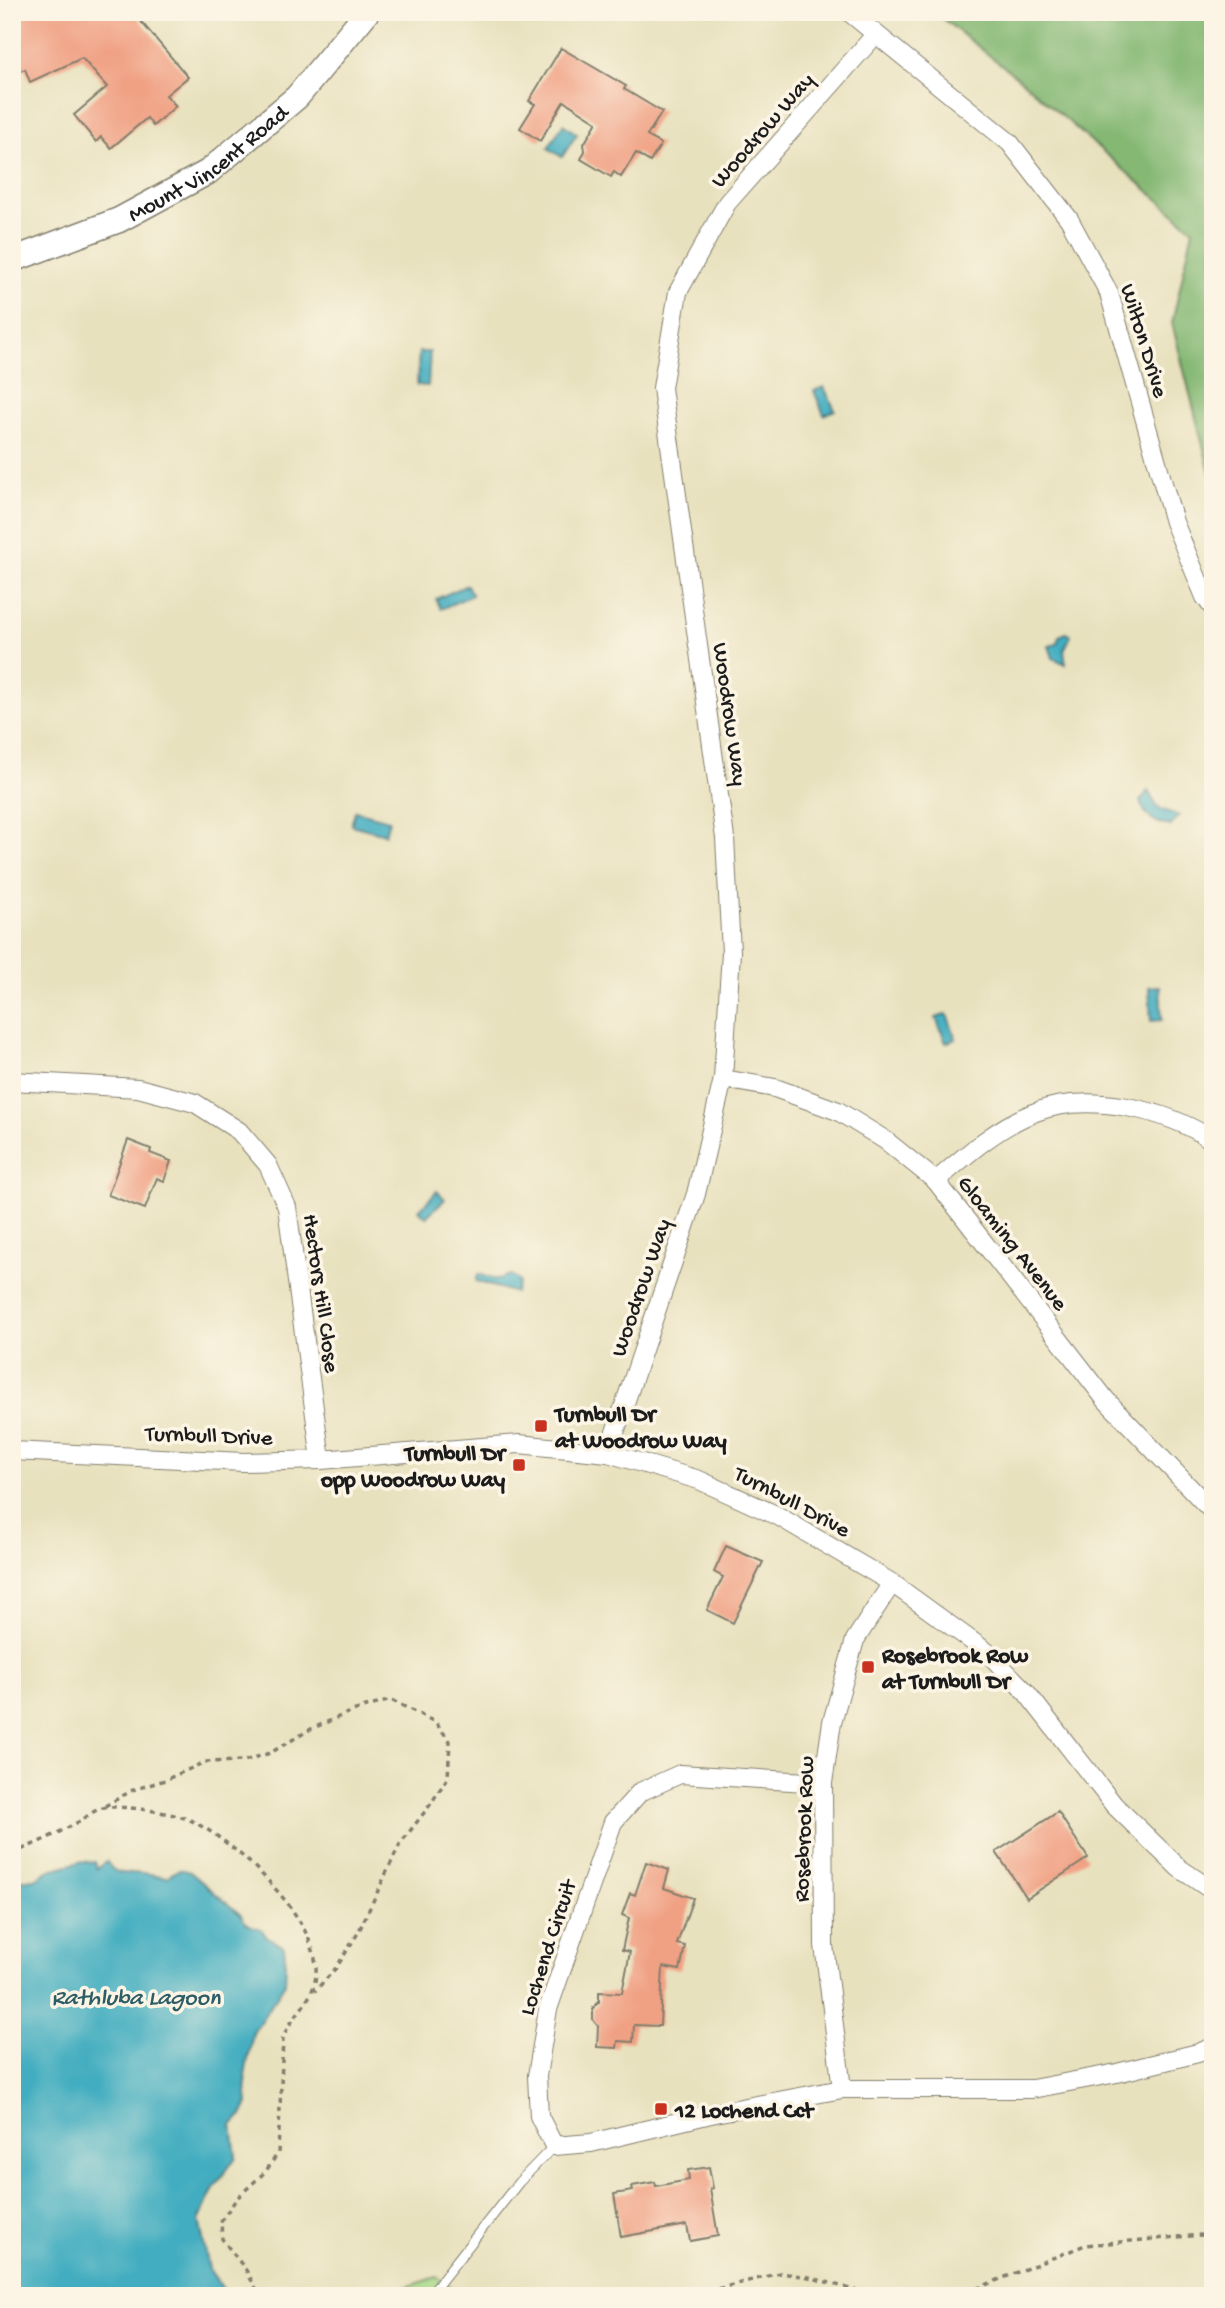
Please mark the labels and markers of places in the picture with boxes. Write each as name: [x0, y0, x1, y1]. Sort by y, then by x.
place label: Turnbull Dr at Woodrow Way: [553, 1403, 727, 1456]
marker: Turnbull Dr at Woodrow Way: [533, 1418, 549, 1434]
place label: Turnbull Dr opp Woodrow Way: [320, 1442, 508, 1495]
marker: Turnbull Dr opp Woodrow Way: [511, 1457, 527, 1473]
place label: Rosebrook Row at Turnbull Dr: [881, 1644, 1029, 1697]
marker: Rosebrook Row at Turnbull Dr: [860, 1659, 876, 1675]
place label: 12 Lochend Cct: [674, 2099, 816, 2126]
marker: 12 Lochend Cct: [653, 2101, 669, 2117]

